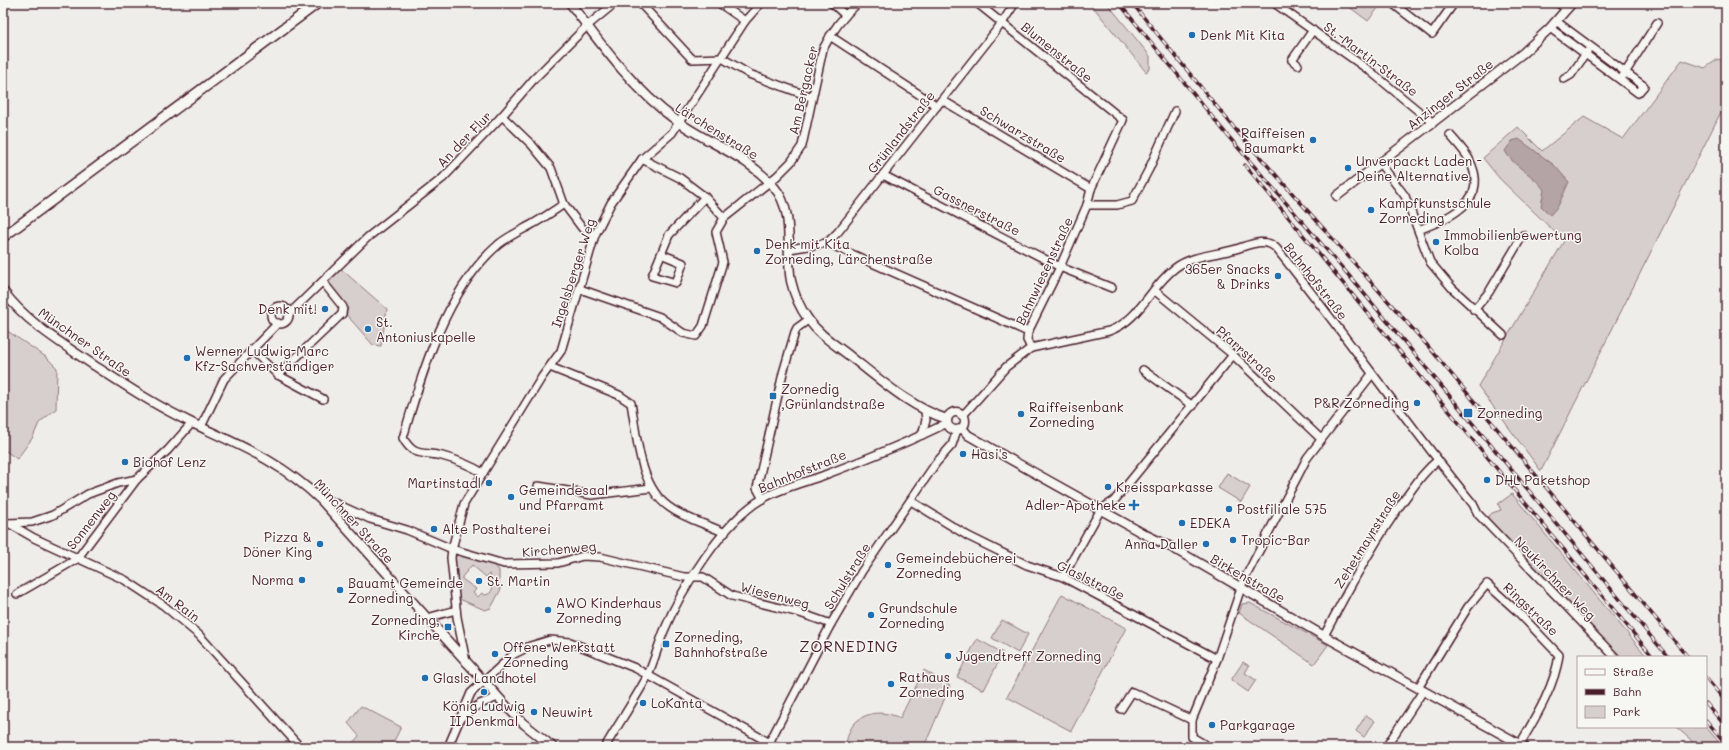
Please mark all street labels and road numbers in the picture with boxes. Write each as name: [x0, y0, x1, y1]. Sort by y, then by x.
street label: Blumenstraße: [1018, 18, 1096, 86]
street label: St.-Martin-Straße: [1321, 18, 1422, 100]
street label: Am Bergacker: [784, 44, 821, 136]
street label: Anzinger Straße: [1403, 55, 1496, 133]
street label: Grünlandstraße: [863, 87, 938, 176]
street label: Lärchenstraße: [673, 98, 762, 163]
street label: Schwarzstraße: [977, 101, 1069, 166]
street label: An der Flur: [433, 107, 495, 170]
street label: Gassnerstraße: [931, 180, 1023, 239]
street label: Bahnwiesenstraße: [1011, 214, 1076, 328]
street label: Ingelsberger Weg: [547, 216, 598, 330]
street label: Bahnhofstraße: [1281, 239, 1352, 323]
street label: Münchner Straße: [36, 303, 135, 380]
street label: Pfarrstraße: [1213, 322, 1282, 386]
street label: Bahnhofstraße: [755, 445, 848, 496]
street label: Münchner Straße: [311, 475, 398, 567]
street label: Zehetmayrstraße: [1330, 486, 1404, 591]
street label: Sonnenweg: [62, 487, 119, 553]
street label: Neukirchner Weg: [1511, 532, 1600, 623]
street label: Kirchenweg: [521, 537, 597, 560]
street label: Schulstraße: [819, 539, 874, 612]
street label: Birkenstraße: [1208, 549, 1289, 606]
street label: Glaslstraße: [1054, 556, 1128, 603]
street label: Wiesenweg: [739, 577, 811, 612]
street label: Ringstraße: [1500, 578, 1562, 639]
street label: Am Rain: [153, 580, 204, 625]

